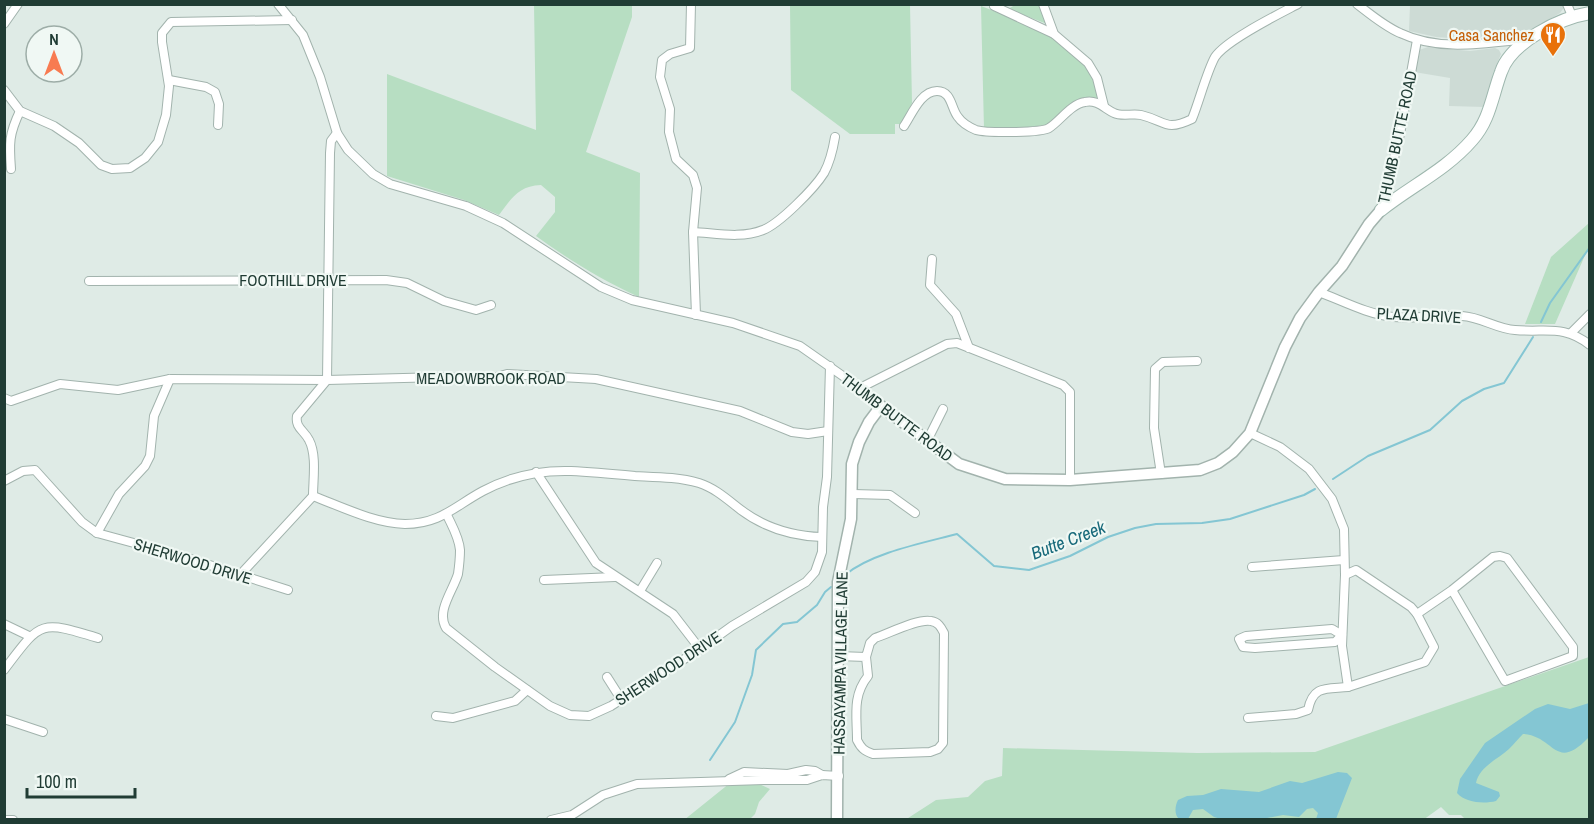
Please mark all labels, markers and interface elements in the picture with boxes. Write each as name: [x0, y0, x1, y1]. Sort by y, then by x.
restaurant icon: Casa Sanchez: [1538, 20, 1568, 58]
north arrow: [24, 24, 84, 84]
place label: Casa Sanchez: [1449, 24, 1534, 46]
text: N: [49, 28, 59, 50]
street label: THUMB BUTTE ROAD: [1372, 69, 1422, 205]
street label: FOOTHILL DRIVE: [239, 269, 347, 291]
street label: PLAZA DRIVE: [1376, 302, 1462, 328]
street label: MEADOWBROOK ROAD: [416, 367, 566, 389]
street label: THUMB BUTTE ROAD: [837, 368, 957, 466]
water label: Butte Creek: [1027, 514, 1109, 566]
street label: SHERWOOD DRIVE: [131, 533, 255, 589]
street label: HASSAYAMPA VILLAGE LANE: [827, 571, 853, 755]
street label: SHERWOOD DRIVE: [611, 625, 725, 711]
scale bar: [27, 761, 135, 799]
text: 100 m: [36, 769, 77, 794]

